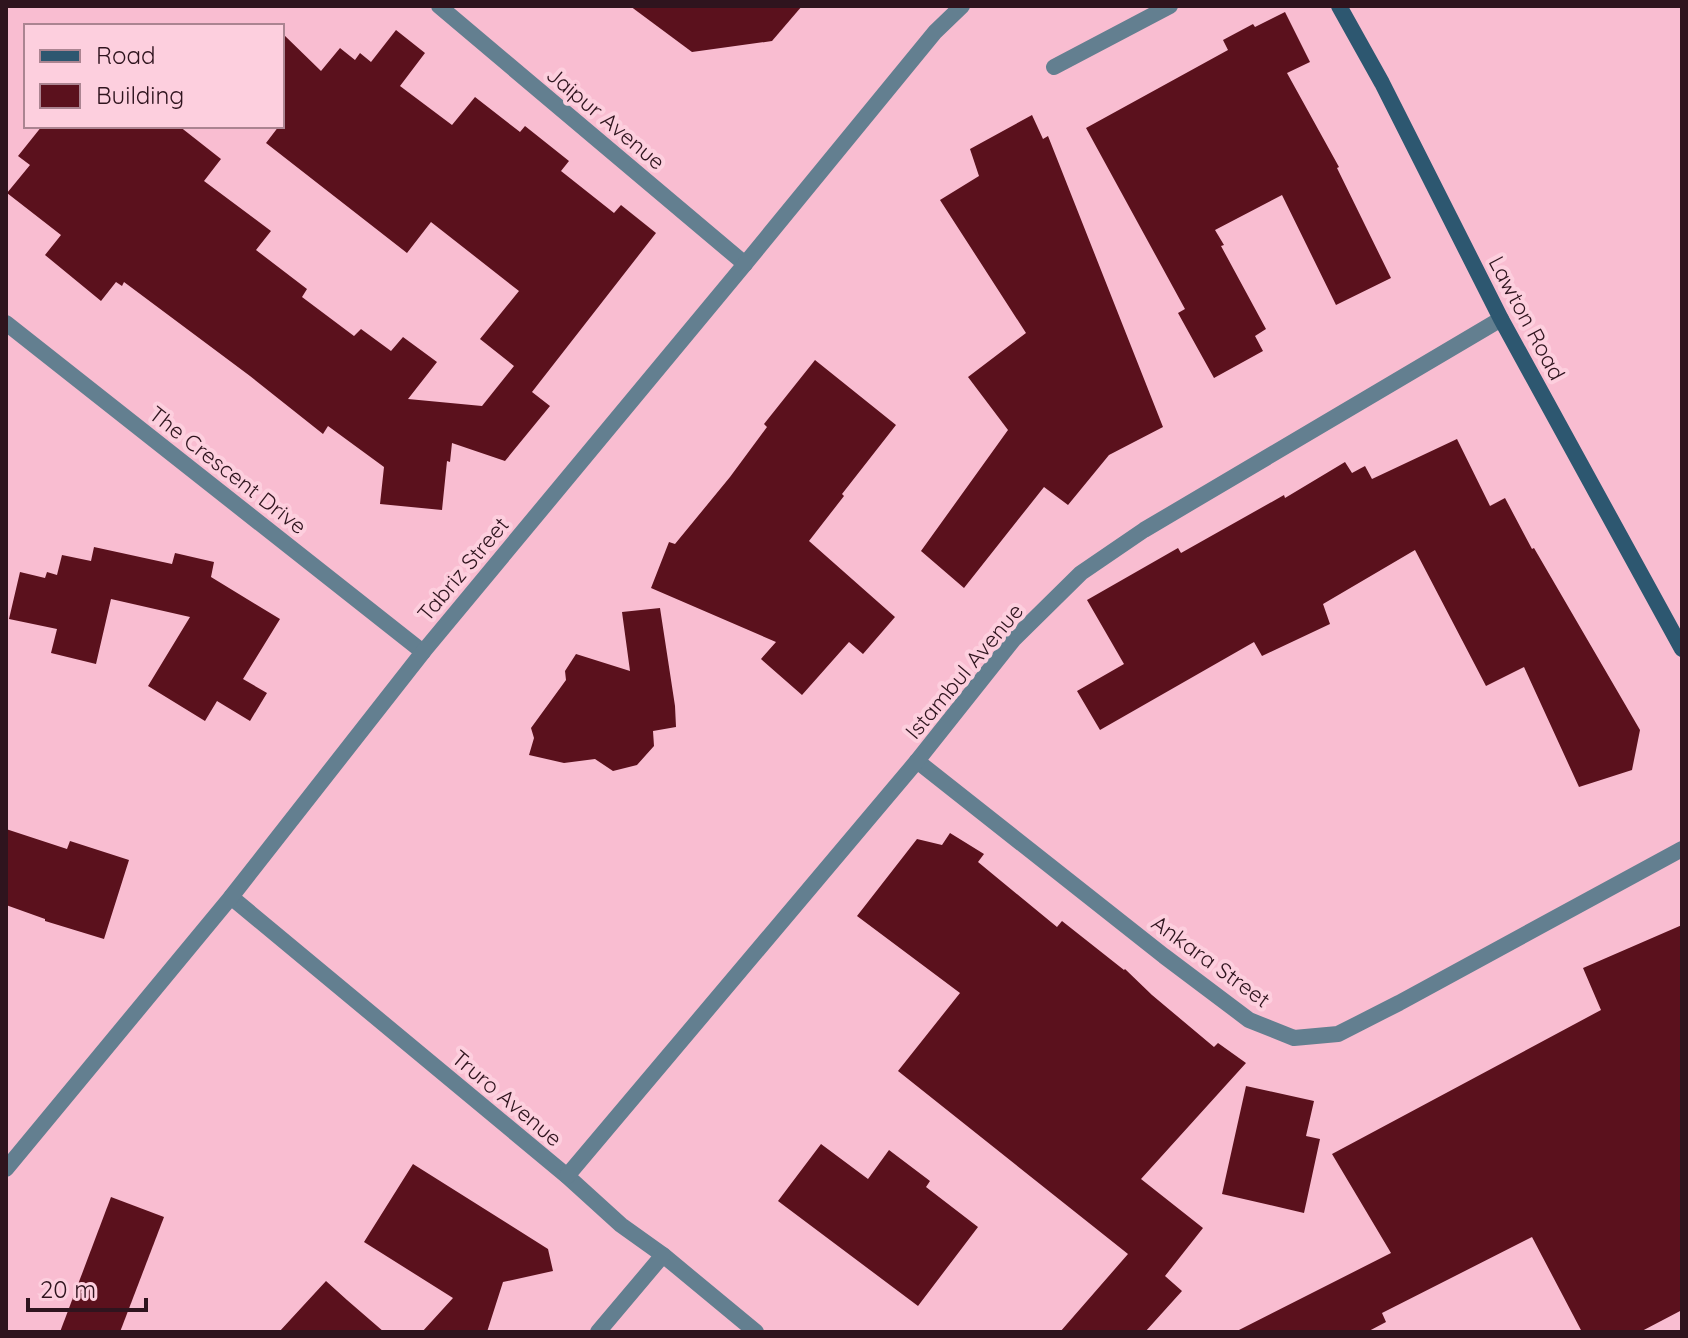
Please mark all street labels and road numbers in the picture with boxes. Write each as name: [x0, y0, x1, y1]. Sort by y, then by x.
street label: Jaipur Avenue: [541, 60, 671, 176]
street label: Lawton Road: [1483, 251, 1571, 385]
street label: The Crescent Drive: [144, 400, 312, 540]
street label: Tabriz Street: [411, 511, 515, 627]
street label: Istambul Avenue: [899, 597, 1029, 745]
street label: Ankara Street: [1146, 909, 1276, 1013]
street label: Truro Avenue: [446, 1044, 568, 1152]

